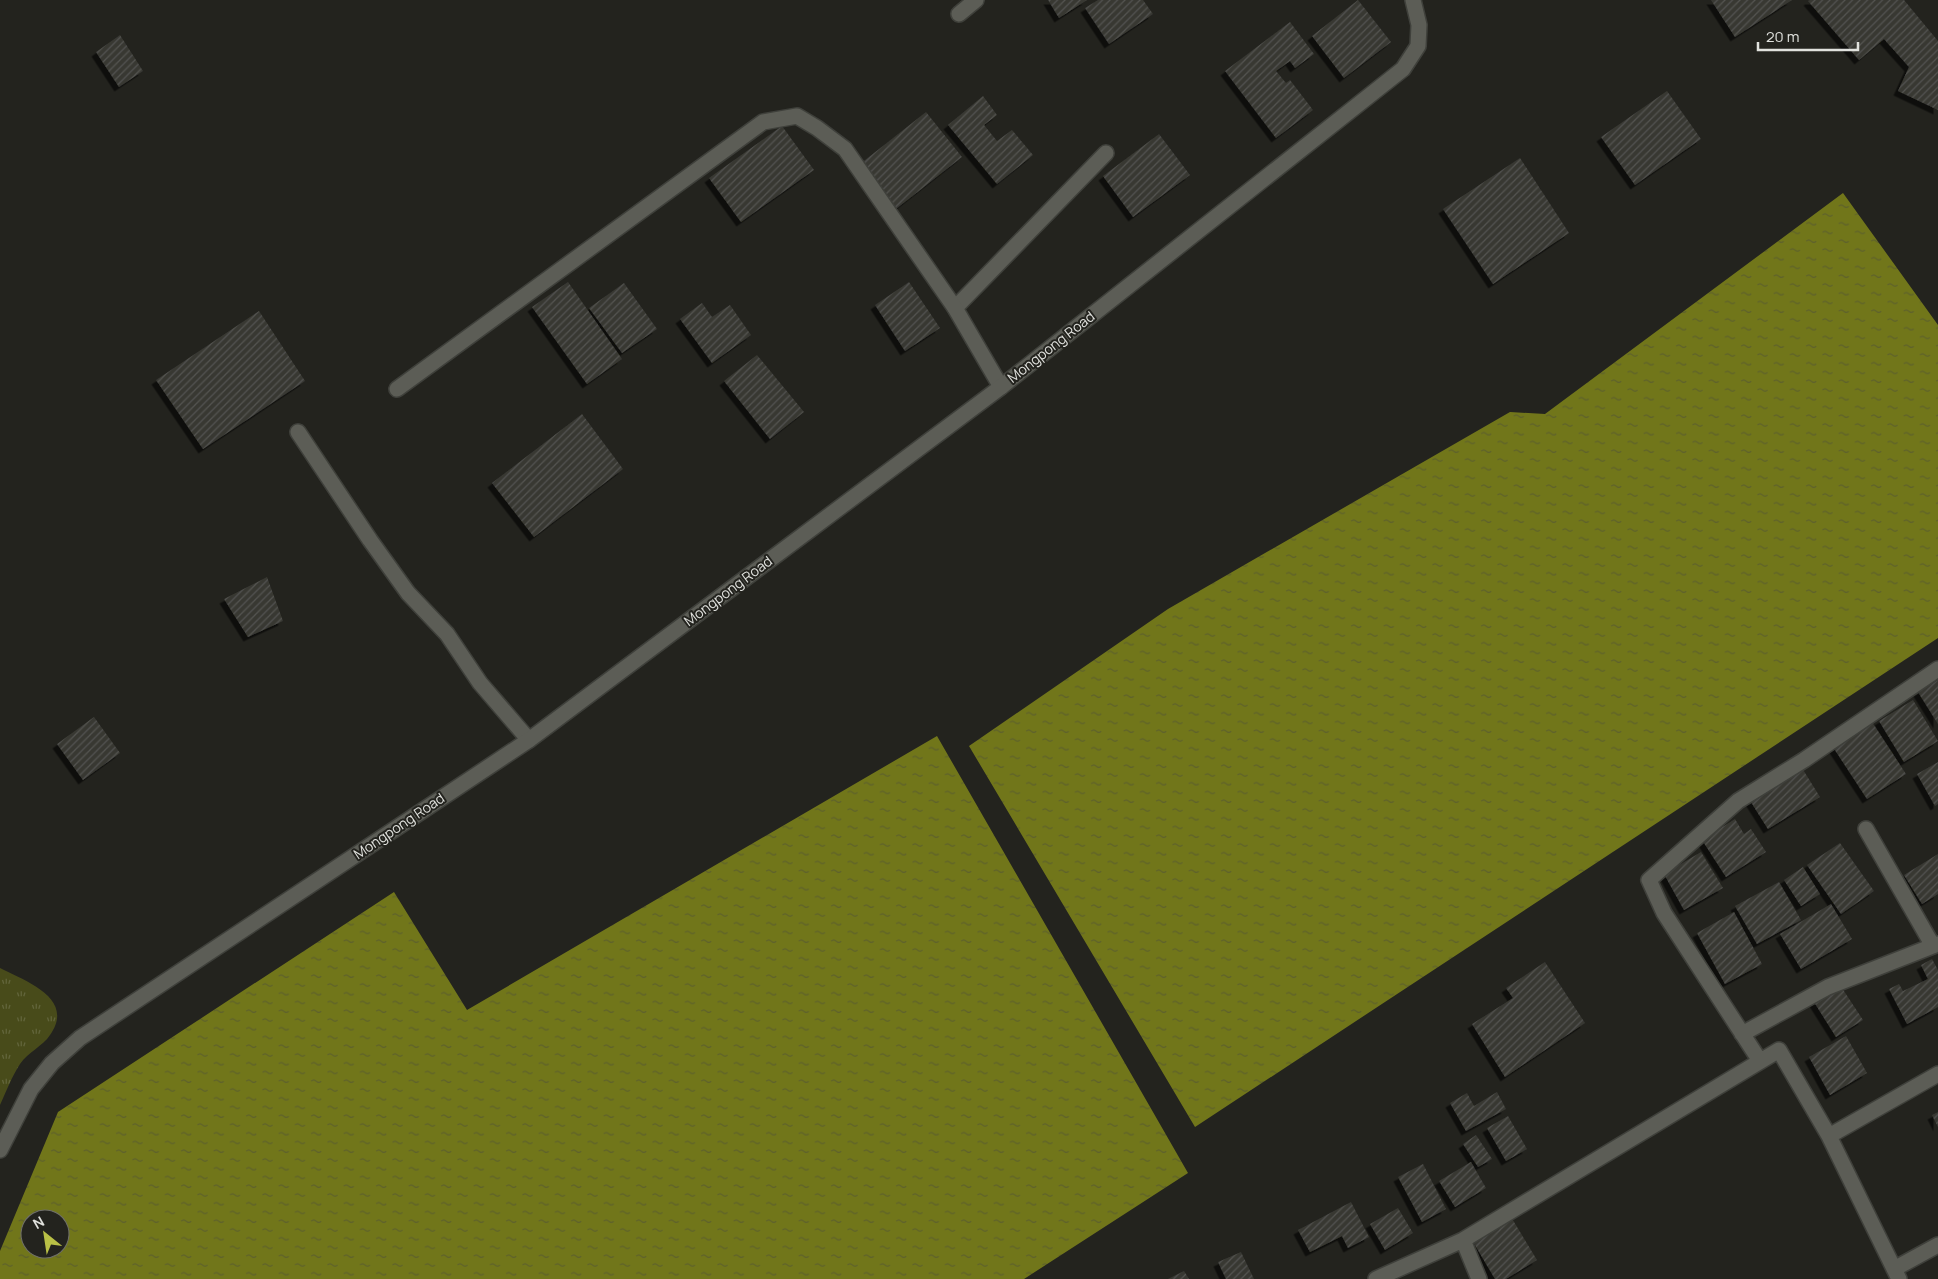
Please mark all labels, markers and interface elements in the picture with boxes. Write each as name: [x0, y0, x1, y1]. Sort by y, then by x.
scale bar: [1758, 20, 1858, 52]
text: 20 m: [1766, 26, 1799, 47]
street label: Mongpong Road: [1003, 307, 1098, 387]
street label: Mongpong Road: [680, 551, 776, 630]
street label: Mongpong Road: [350, 788, 448, 863]
north arrow: [20, 1209, 70, 1259]
text: N: [29, 1212, 47, 1233]

